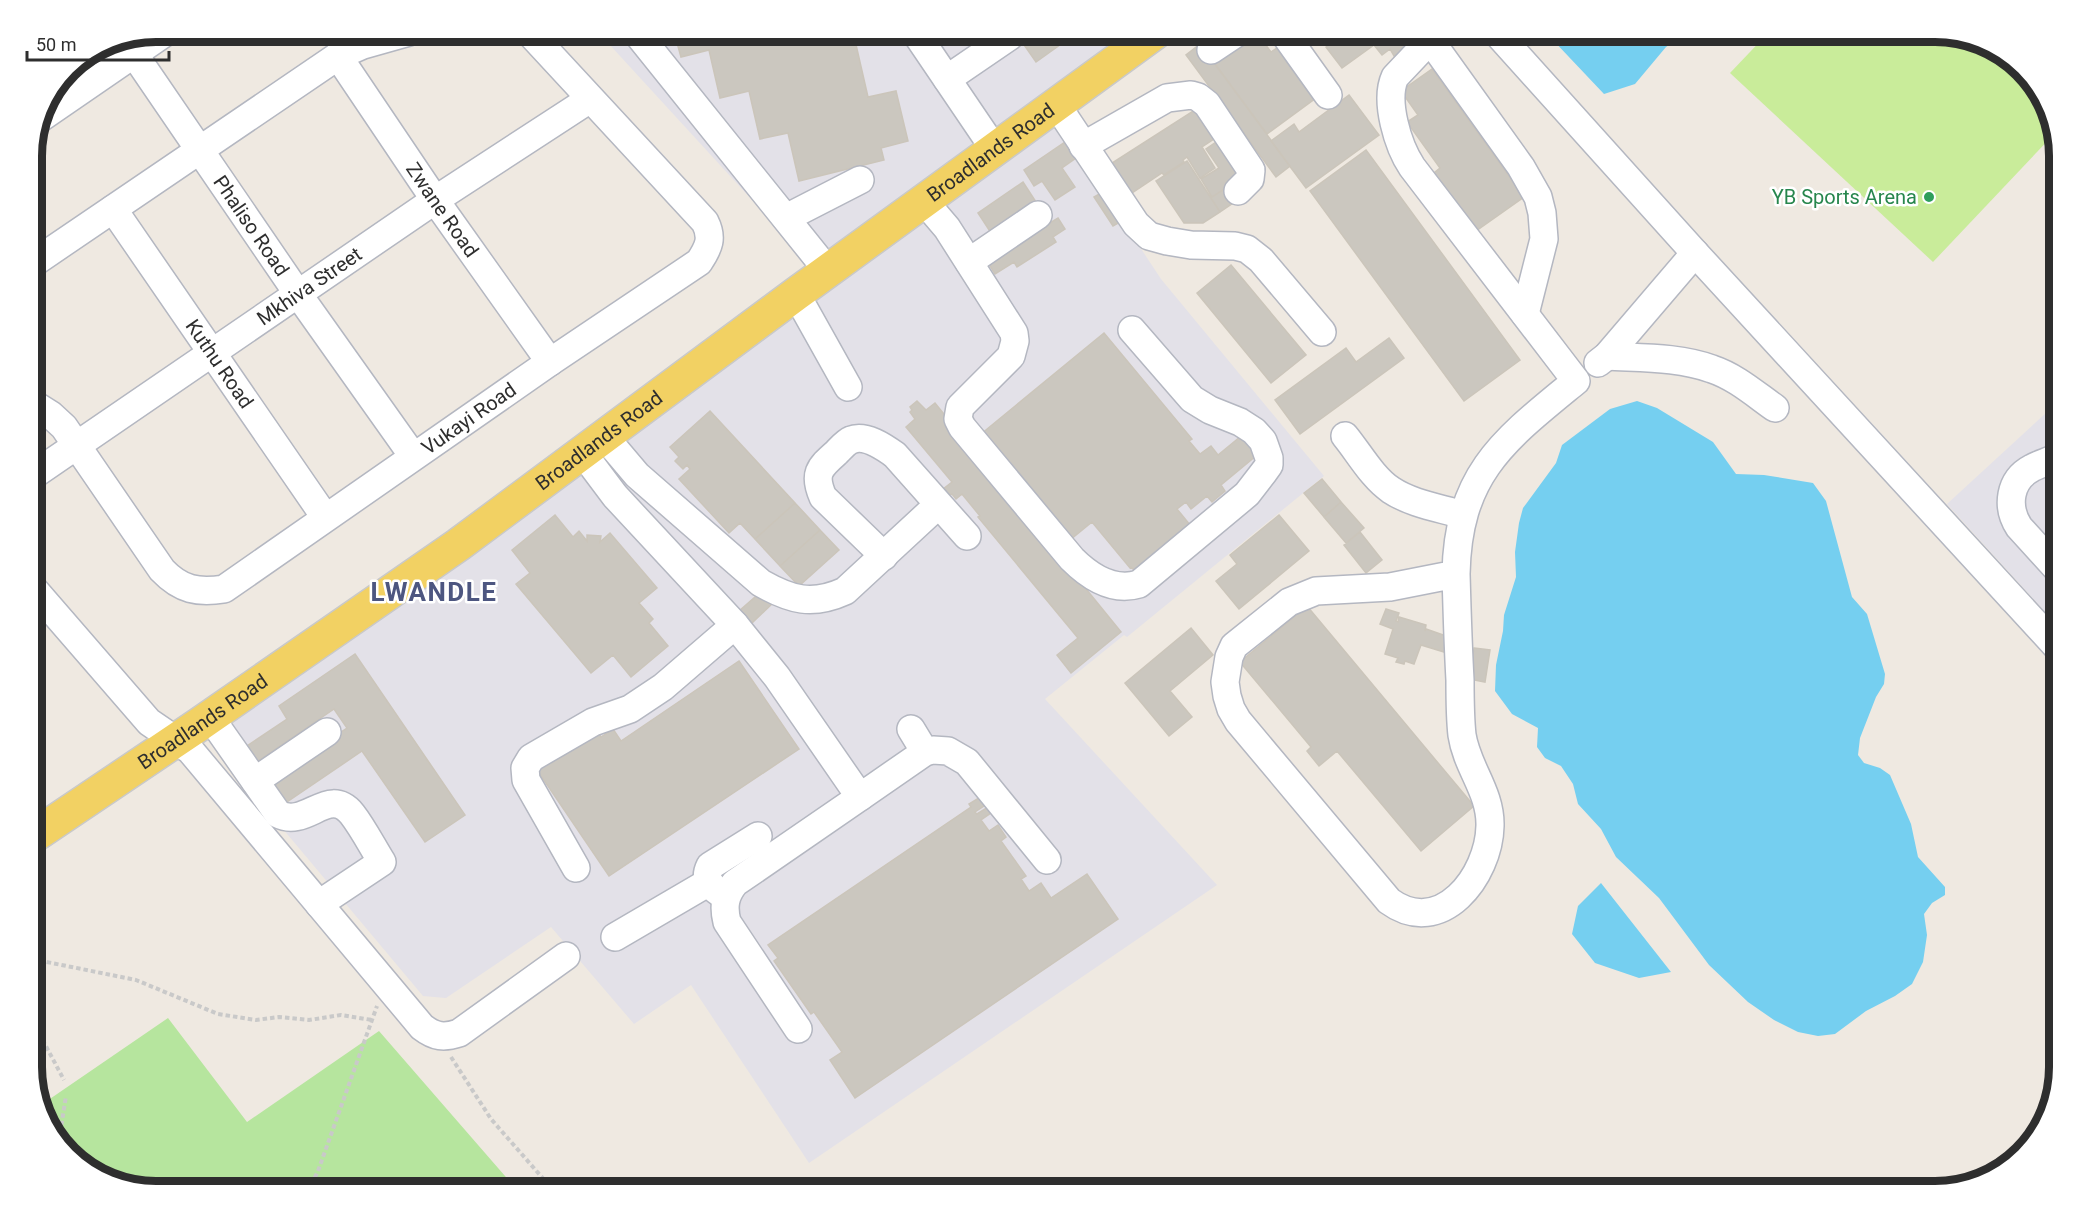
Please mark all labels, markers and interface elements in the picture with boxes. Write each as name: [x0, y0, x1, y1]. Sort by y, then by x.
scale bar: [27, 24, 170, 62]
text: 50 m: [36, 34, 76, 55]
street label: Broadlands Road: [922, 98, 1059, 207]
street label: Zwane Road: [401, 158, 484, 262]
street label: Phaliso Road: [208, 171, 294, 281]
place label: YB Sports Arena: [1772, 185, 1917, 209]
marker: YB Sports Arena: [1922, 190, 1936, 204]
street label: Mkhiva Street: [252, 242, 366, 330]
street label: Kuthu Road: [181, 315, 259, 413]
street label: Vukayi Road: [417, 377, 521, 460]
street label: Broadlands Road: [531, 385, 667, 495]
district label: LWANDLE: [371, 577, 497, 607]
street label: Broadlands Road: [133, 669, 272, 774]

